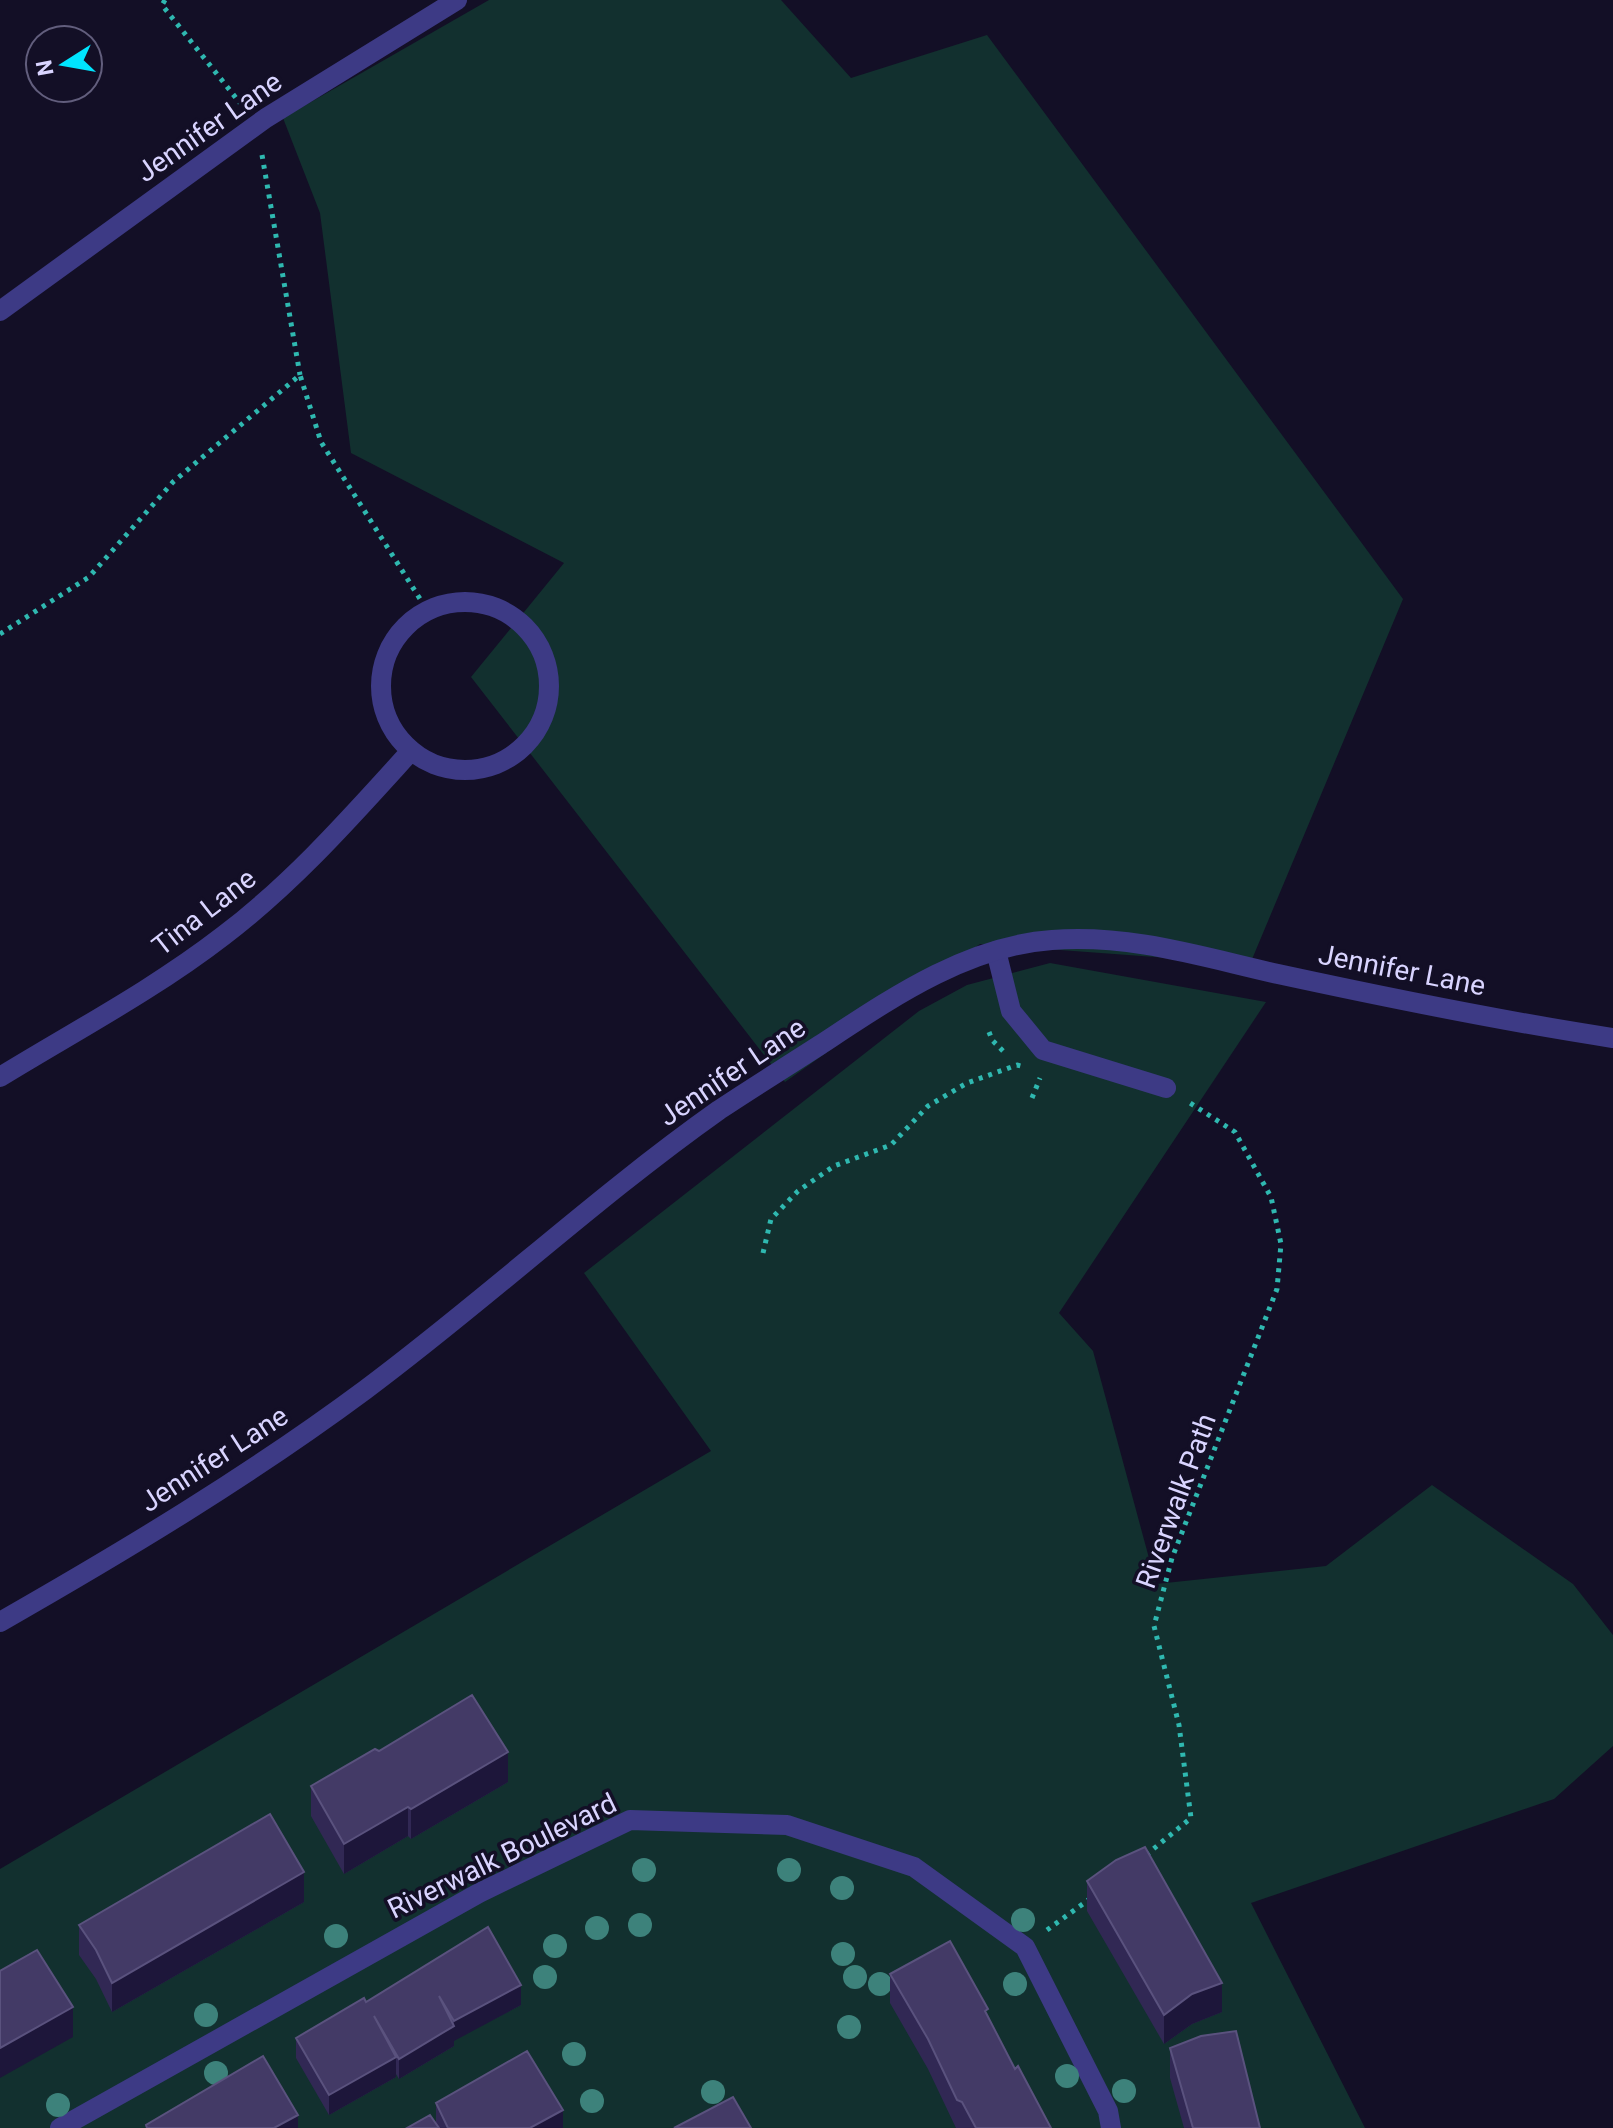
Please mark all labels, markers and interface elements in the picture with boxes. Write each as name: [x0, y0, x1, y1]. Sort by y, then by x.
north arrow: [24, 24, 104, 104]
text: N: [31, 58, 59, 78]
street label: Jennifer Lane: [130, 65, 288, 189]
street label: Tina Lane: [146, 862, 262, 962]
street label: Jennifer Lane: [1316, 938, 1488, 1002]
street label: Jennifer Lane: [653, 1011, 811, 1133]
street label: Jennifer Lane: [134, 1399, 294, 1519]
street label: Riverwalk Path: [1129, 1409, 1223, 1593]
street label: Riverwalk Boulevard: [382, 1786, 622, 1926]

